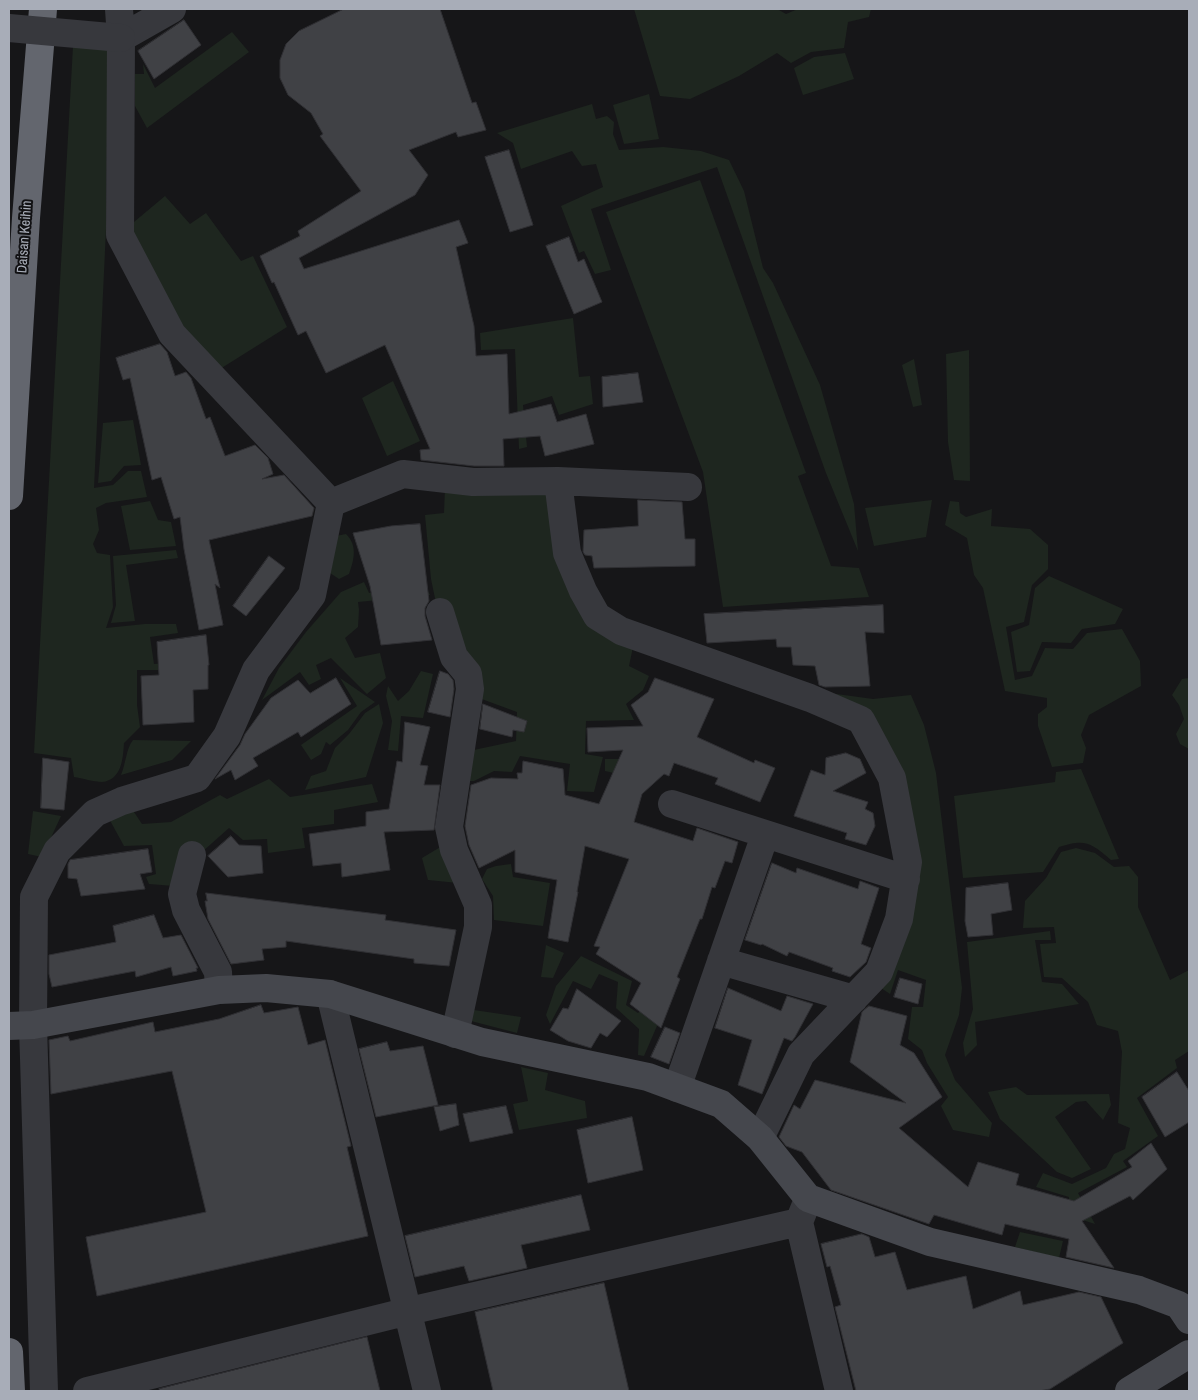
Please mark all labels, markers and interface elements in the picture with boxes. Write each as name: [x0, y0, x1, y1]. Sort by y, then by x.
street label: Daisan Keihin: [14, 200, 36, 274]

